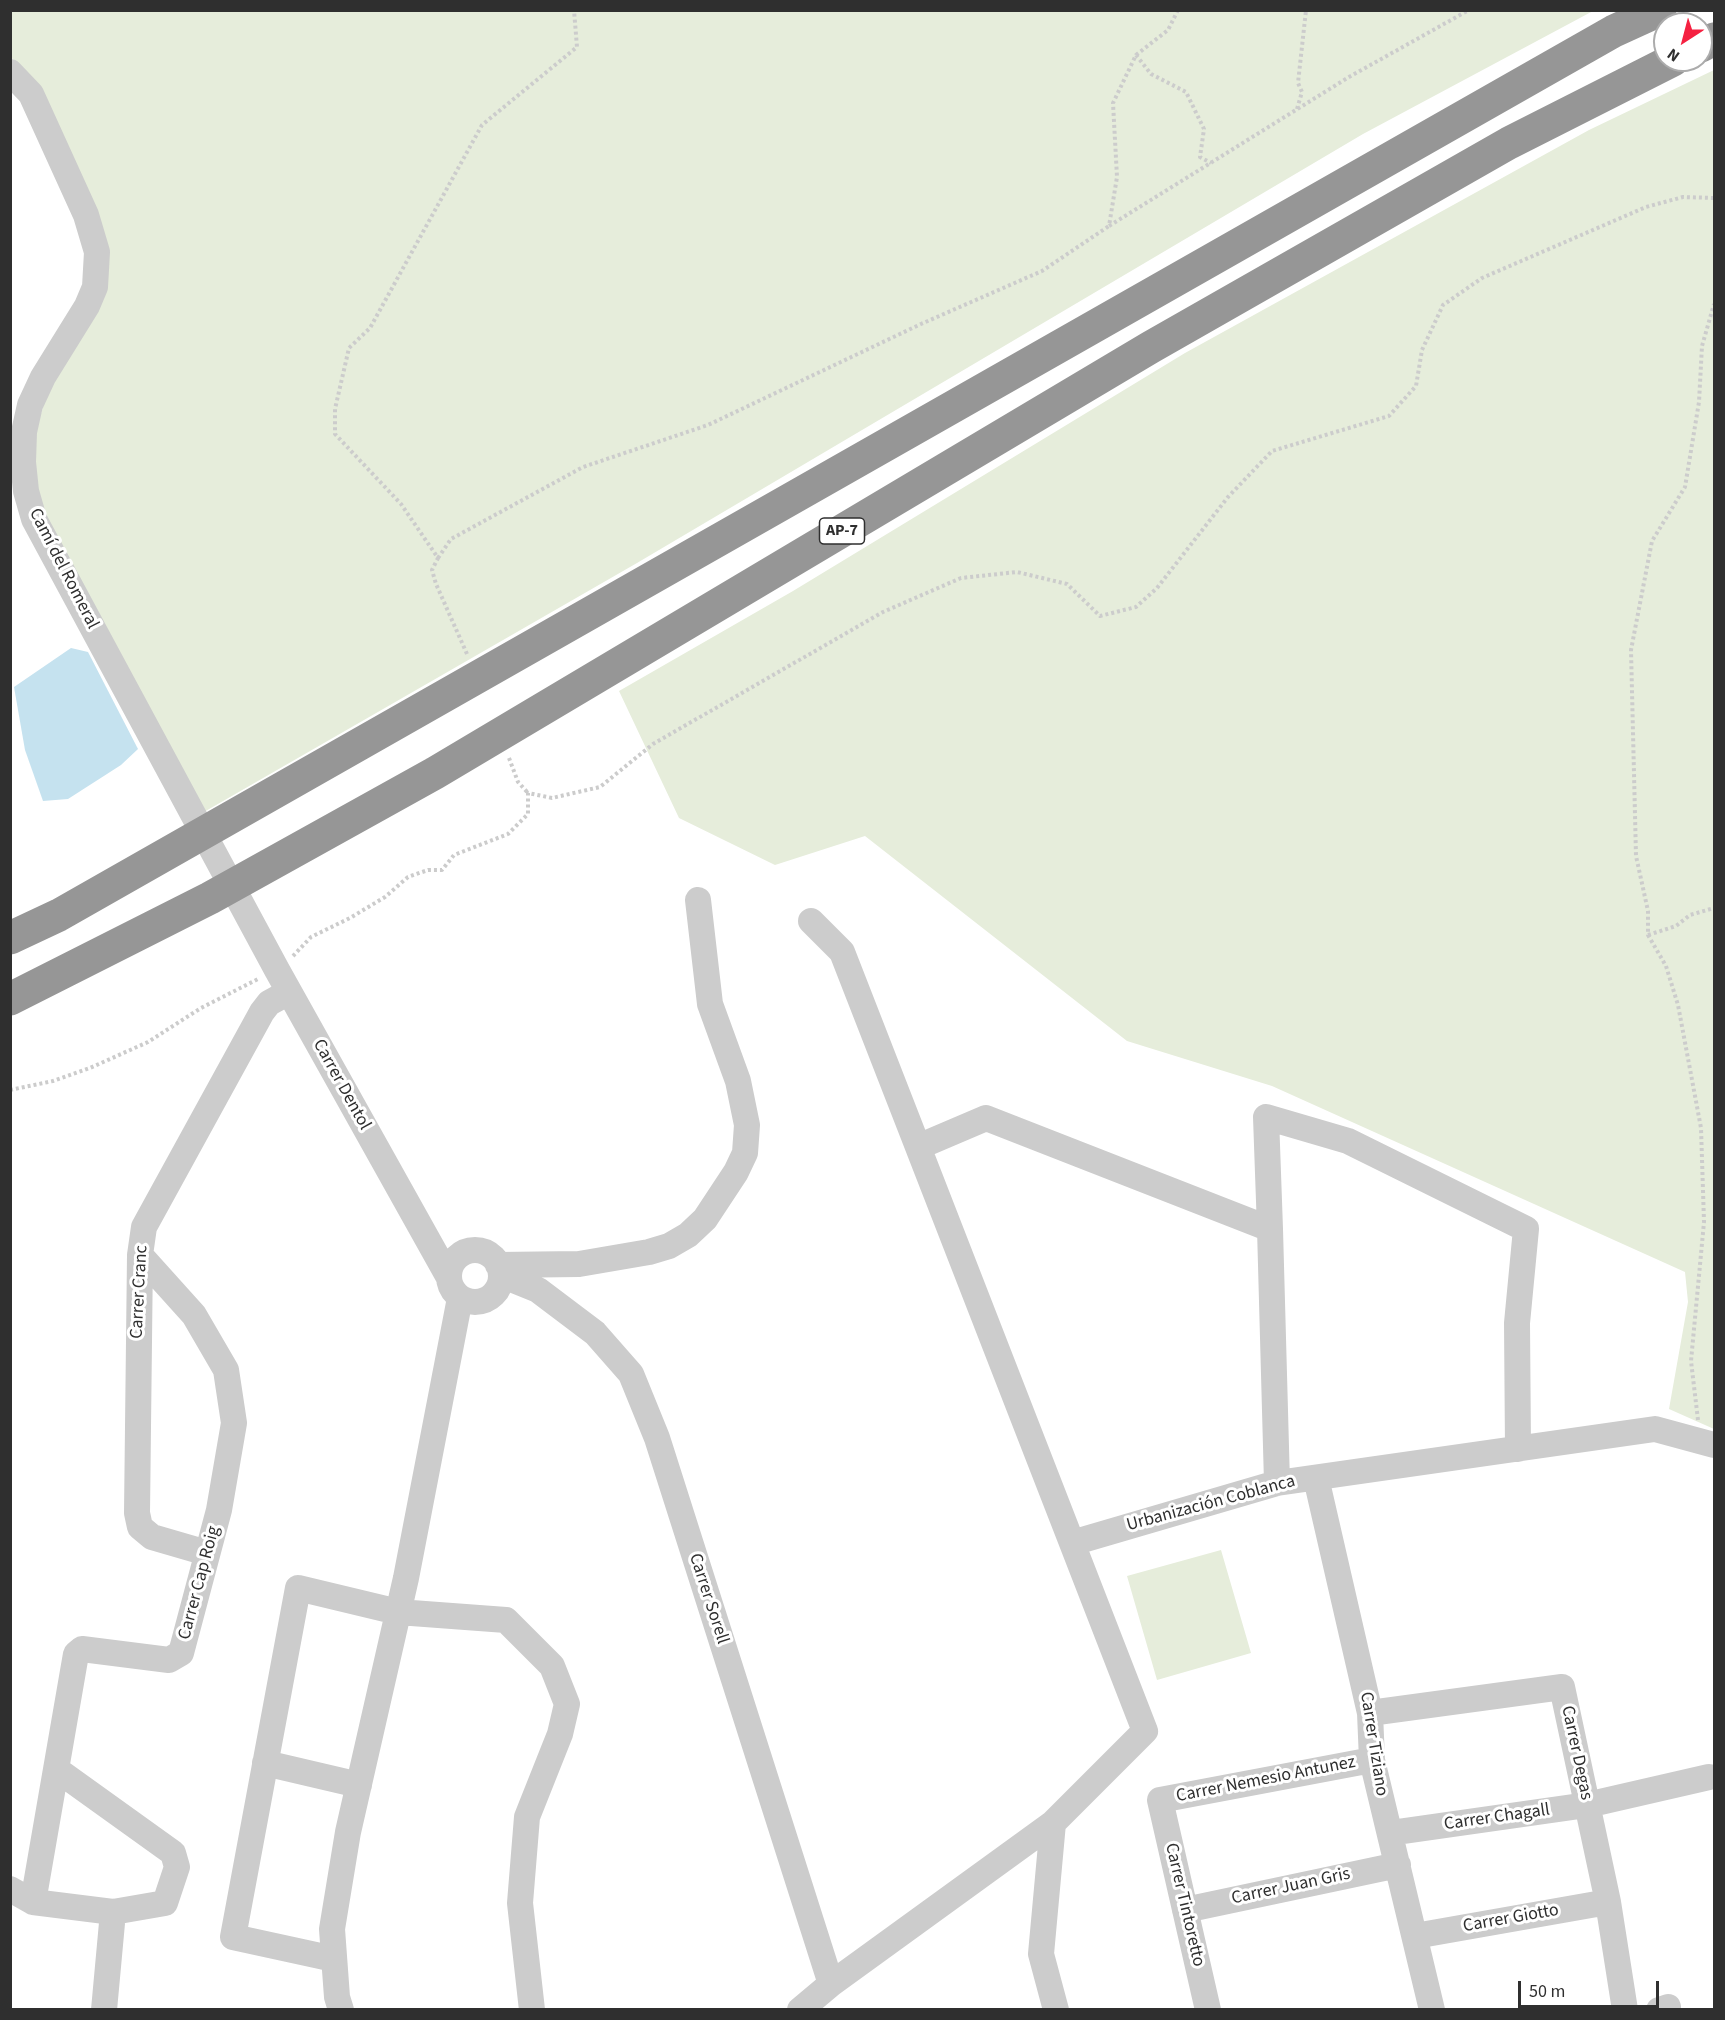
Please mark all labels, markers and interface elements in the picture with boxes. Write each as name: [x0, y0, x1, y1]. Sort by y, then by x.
north arrow: [1653, 12, 1713, 72]
text: N: [1663, 43, 1684, 67]
street label: Camí del Romeral: [23, 505, 103, 633]
road number: AP-7: [820, 518, 864, 544]
street label: Carrer Dentol: [307, 1036, 375, 1134]
street label: Carrer Cranc: [127, 1245, 153, 1339]
street label: Urbanización Coblanca: [1124, 1471, 1298, 1537]
street label: Carrer Cap Roig: [174, 1524, 226, 1642]
street label: Carrer Sorell: [683, 1551, 733, 1647]
street label: Carrer Tiziano: [1354, 1690, 1392, 1798]
street label: Carrer Degas: [1555, 1704, 1597, 1802]
street label: Carrer Nemesio Antunez: [1175, 1752, 1357, 1808]
street label: Carrer Chagall: [1443, 1800, 1551, 1836]
street label: Carrer Tintoretto: [1159, 1841, 1209, 1969]
street label: Carrer Juan Gris: [1230, 1864, 1352, 1910]
street label: Carrer Giotto: [1461, 1900, 1561, 1938]
scale bar: [1521, 1969, 1662, 2007]
text: 50 m: [1529, 1979, 1565, 2004]

